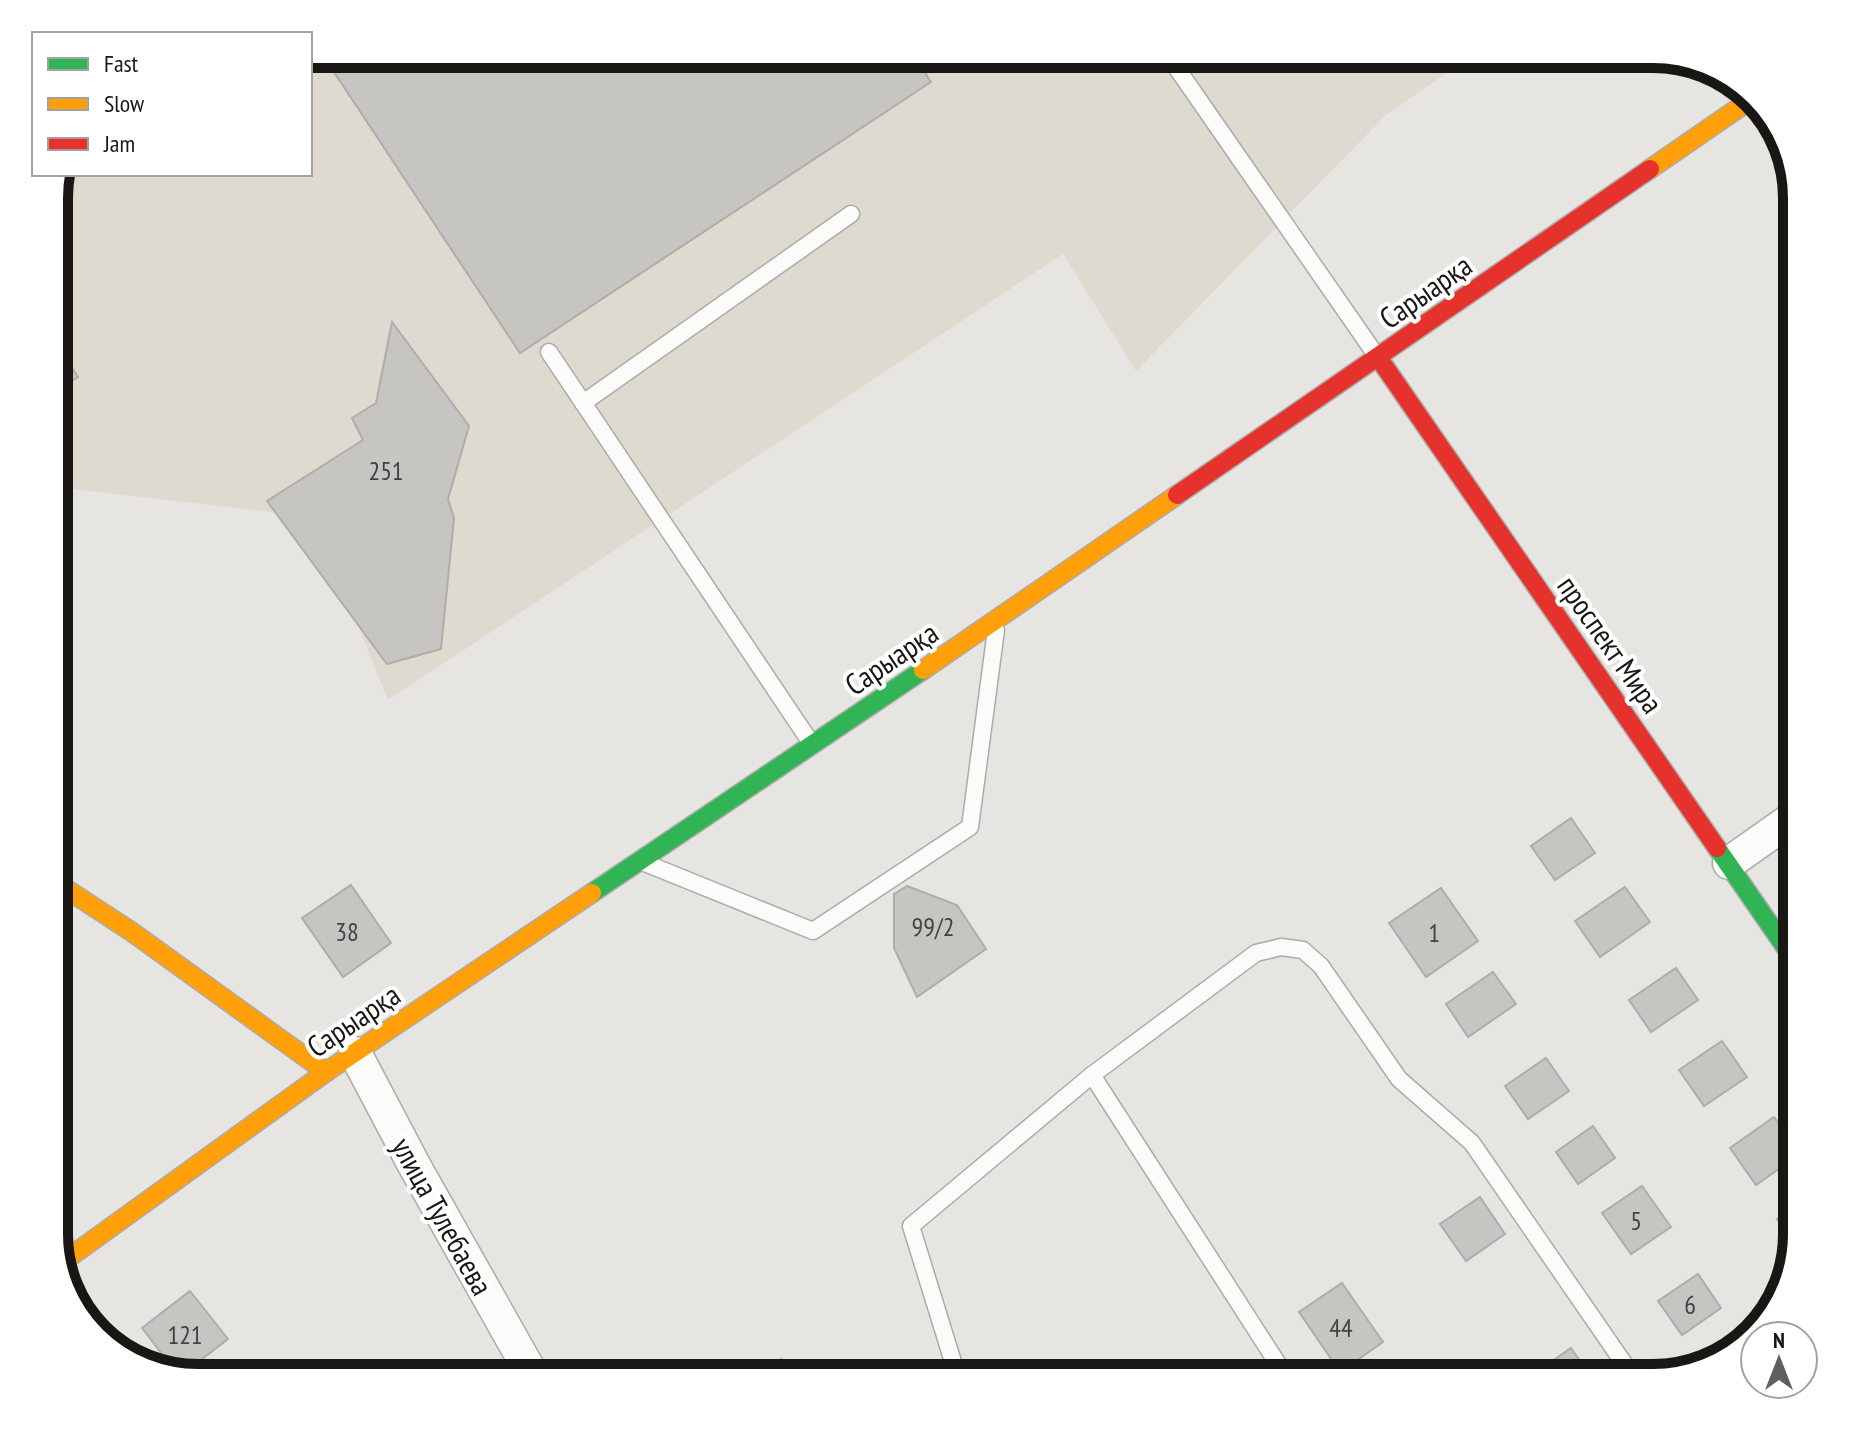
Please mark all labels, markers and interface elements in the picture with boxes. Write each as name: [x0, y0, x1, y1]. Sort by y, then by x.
legend: [32, 32, 312, 176]
text: Fast: [104, 48, 139, 79]
text: Slow: [104, 88, 145, 119]
text: Jam: [103, 128, 135, 159]
street label: Сарыарқа: [1371, 245, 1479, 337]
house number: 251: [368, 454, 404, 487]
street label: проспект Мира: [1549, 568, 1673, 720]
street label: Сарыарқа: [837, 613, 945, 703]
house number: 99/2: [912, 910, 954, 943]
house number: 38: [335, 915, 359, 948]
house number: 1: [1428, 916, 1440, 949]
street label: Сарыарқа: [299, 975, 407, 1065]
street label: улица Тулебаева: [384, 1130, 502, 1302]
house number: 5: [1630, 1204, 1642, 1237]
house number: 6: [1684, 1288, 1696, 1321]
house number: 44: [1329, 1311, 1353, 1344]
house number: 121: [167, 1318, 203, 1351]
north arrow: [1739, 1320, 1819, 1400]
text: N: [1773, 1326, 1785, 1354]

